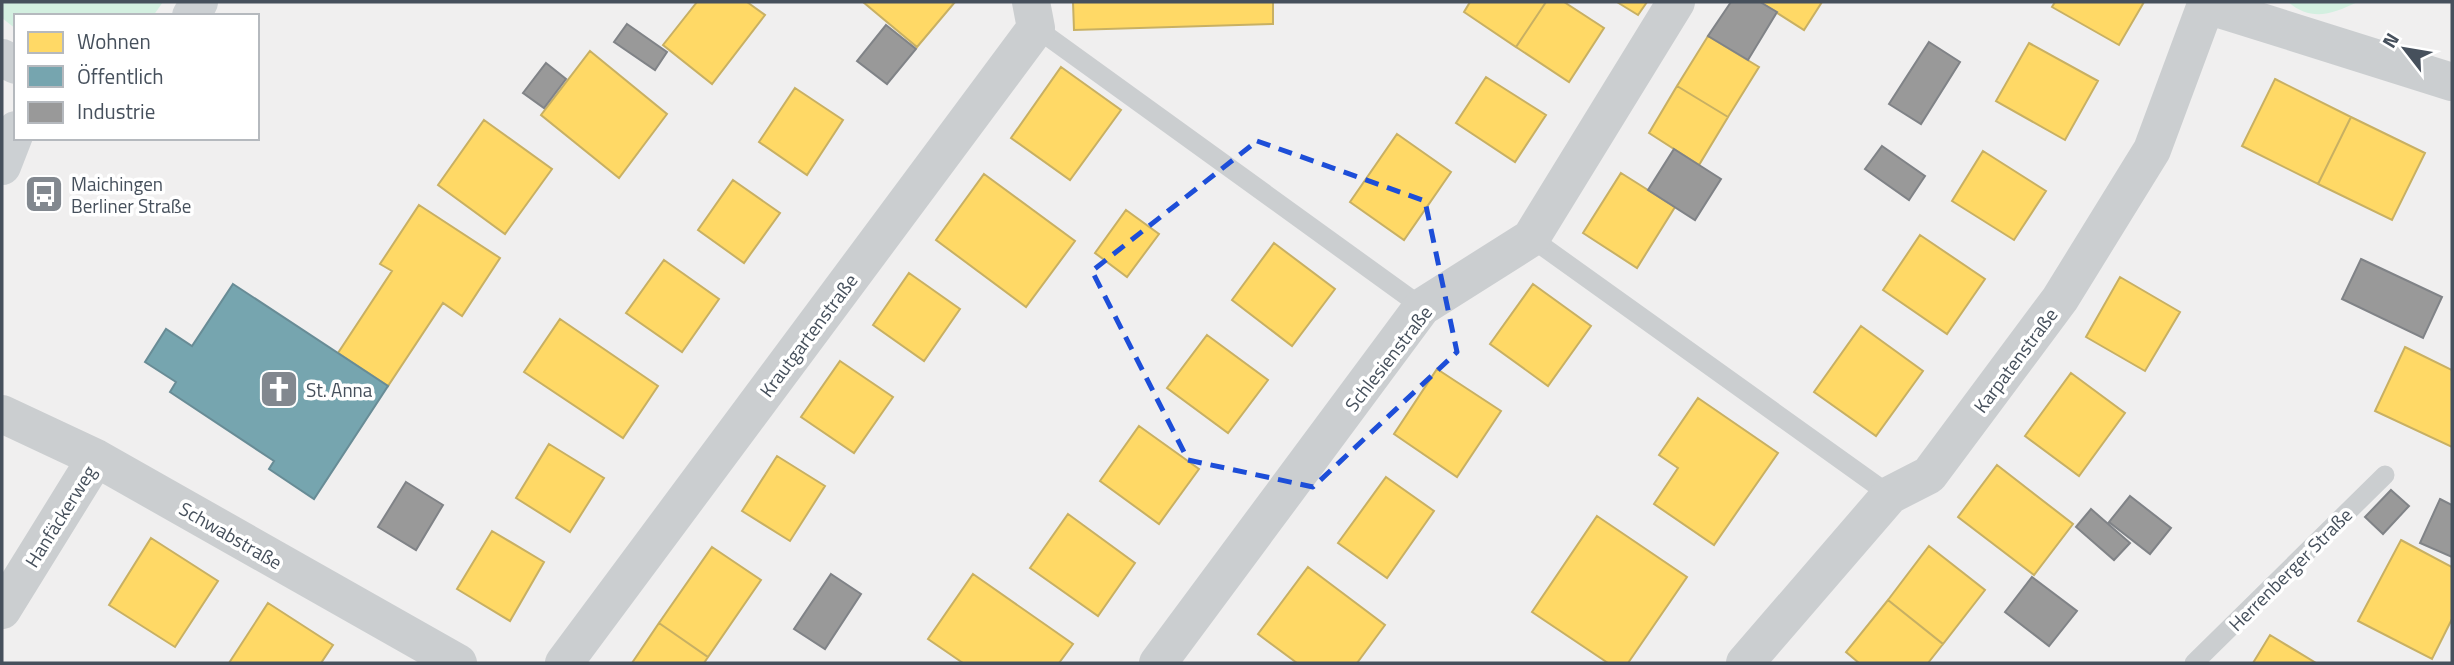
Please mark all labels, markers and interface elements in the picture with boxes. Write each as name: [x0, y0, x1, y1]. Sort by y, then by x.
legend: [14, 14, 259, 140]
north arrow: [2370, 14, 2440, 84]
text: Wohnen: [77, 25, 151, 57]
text: N: [2374, 27, 2406, 53]
text: Öffentlich: [77, 60, 164, 92]
text: Industrie: [77, 95, 155, 127]
place label: Maichingen Berliner Straße: [71, 169, 191, 220]
bus stop icon: Maichingen Berliner Straße: [23, 173, 65, 215]
street label: Krautgartenstraße: [752, 267, 864, 403]
street label: Schlesienstraße: [1337, 299, 1439, 417]
street label: Karpatenstraße: [1966, 301, 2064, 419]
church icon: St. Anna: [258, 368, 300, 410]
place label: St. Anna: [306, 375, 373, 404]
street label: Hanfäckerweg: [17, 459, 103, 573]
street label: Schwabstraße: [174, 494, 288, 576]
street label: Herrenberger Straße: [2222, 501, 2358, 637]

